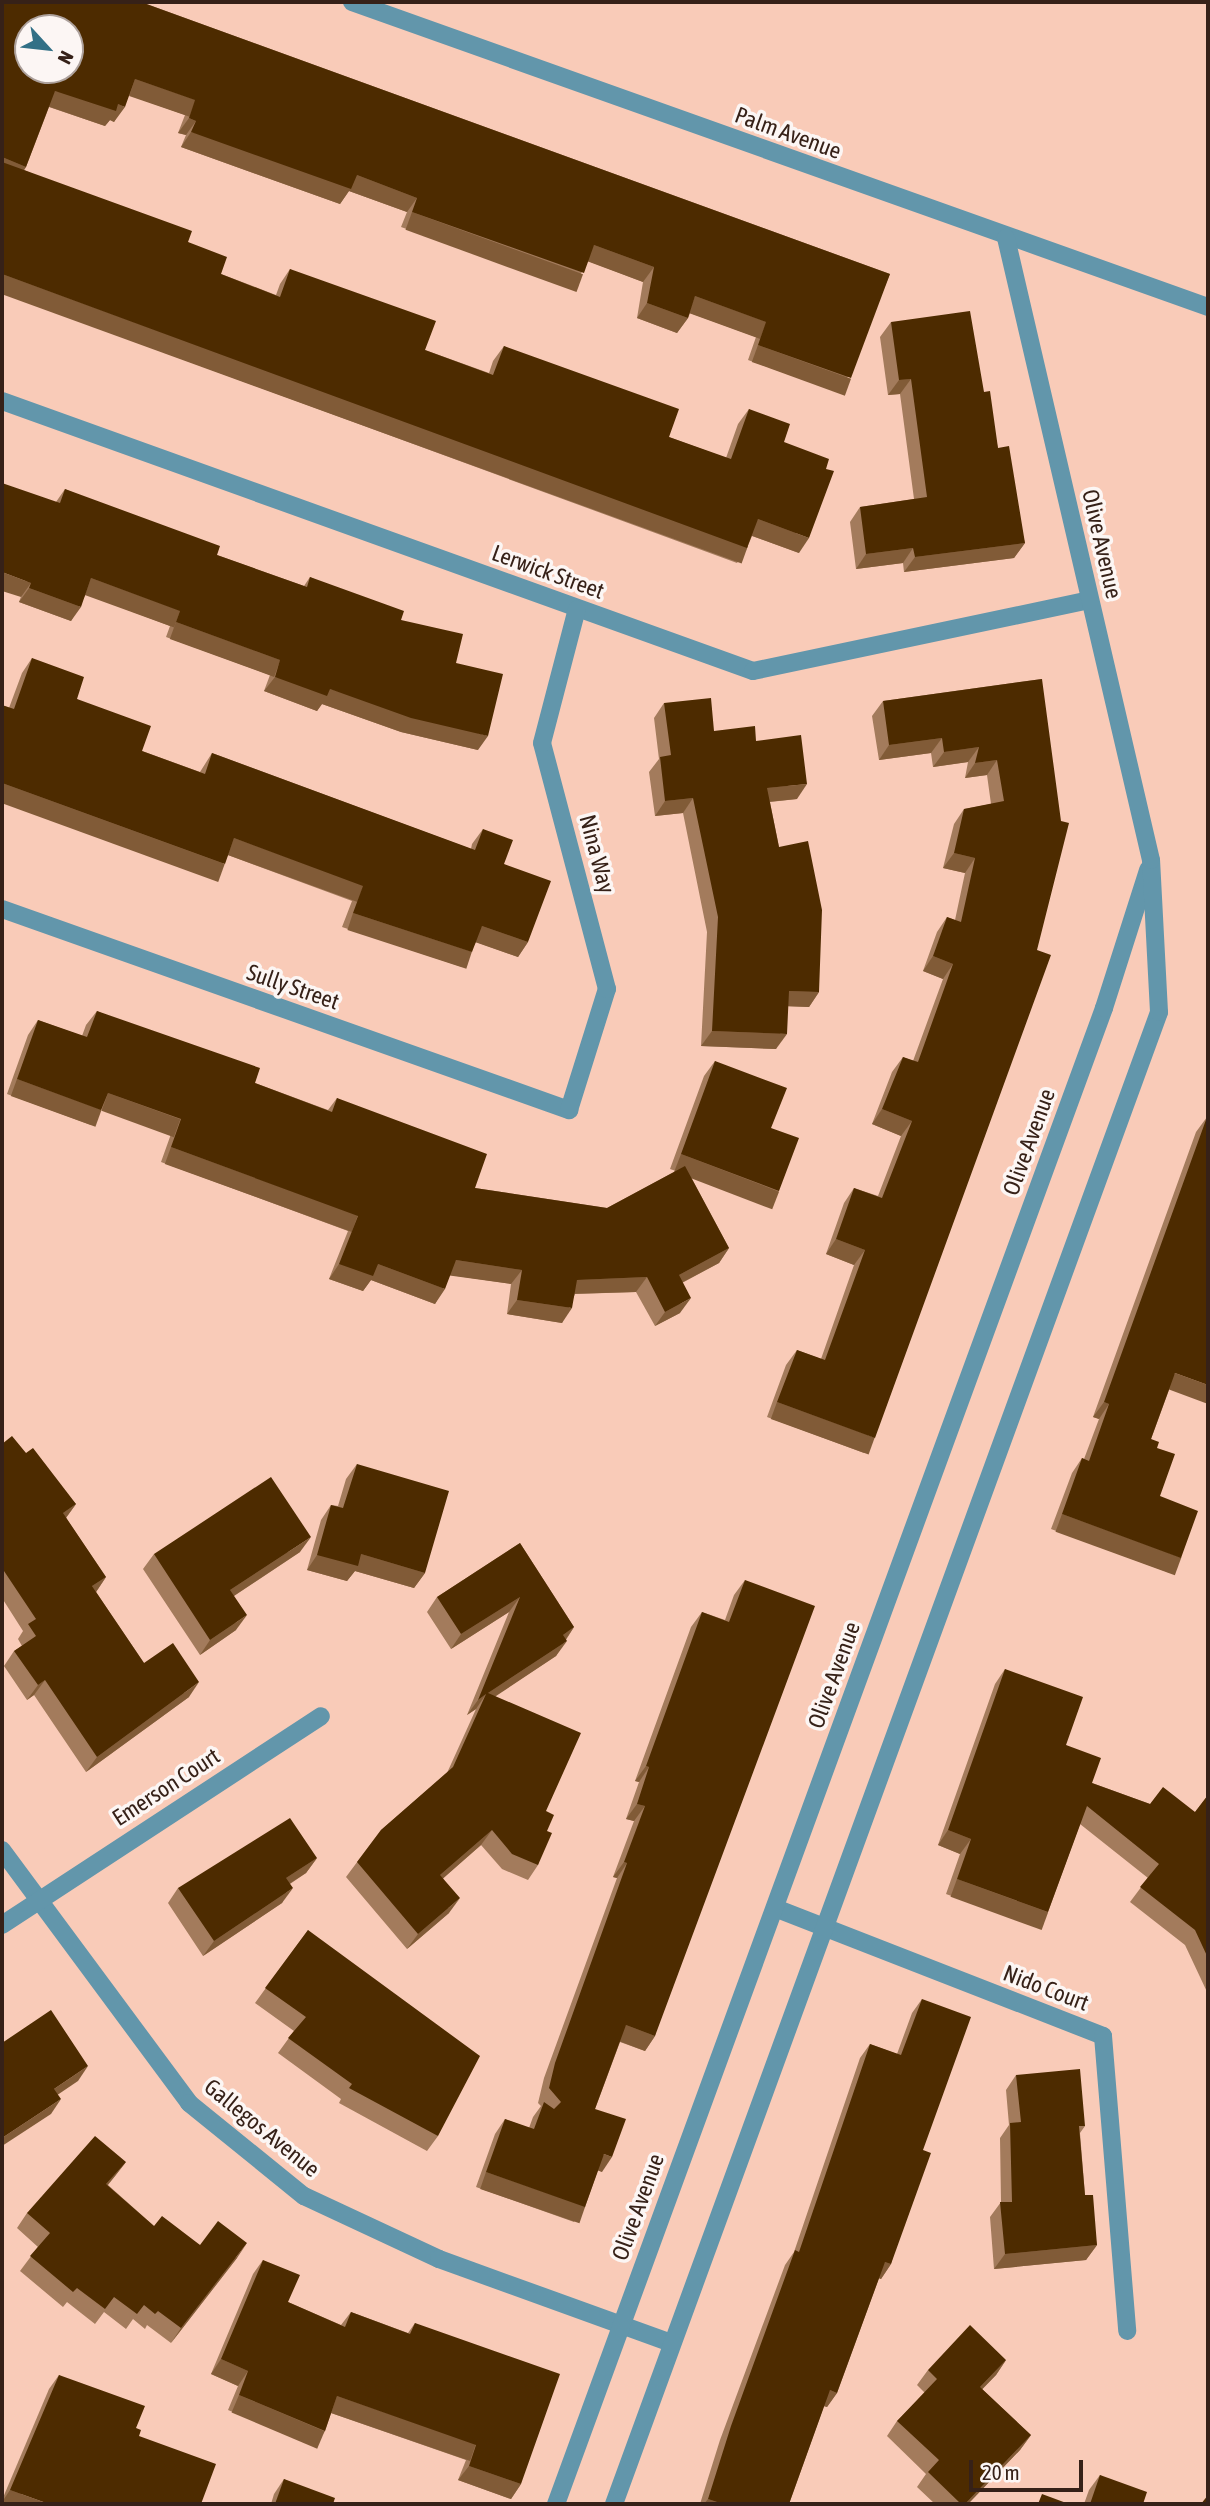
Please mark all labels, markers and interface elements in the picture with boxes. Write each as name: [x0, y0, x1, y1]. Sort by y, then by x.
north arrow: [14, 14, 84, 84]
text: N: [54, 48, 78, 68]
street label: Palm Avenue: [731, 101, 845, 165]
street label: Olive Avenue: [1076, 487, 1128, 601]
street label: Lerwick Street: [488, 539, 608, 605]
street label: Nina Way: [573, 812, 621, 896]
street label: Sully Street: [243, 958, 343, 1016]
street label: Olive Avenue: [997, 1085, 1061, 1199]
street label: Olive Avenue: [802, 1618, 866, 1732]
street label: Emerson Court: [107, 1742, 225, 1832]
street label: Nido Court: [999, 1959, 1093, 2017]
street label: Gallegos Avenue: [199, 2073, 325, 2183]
street label: Olive Avenue: [606, 2150, 670, 2264]
scale bar: [972, 2446, 1086, 2490]
text: 20 m: [982, 2460, 1020, 2484]

